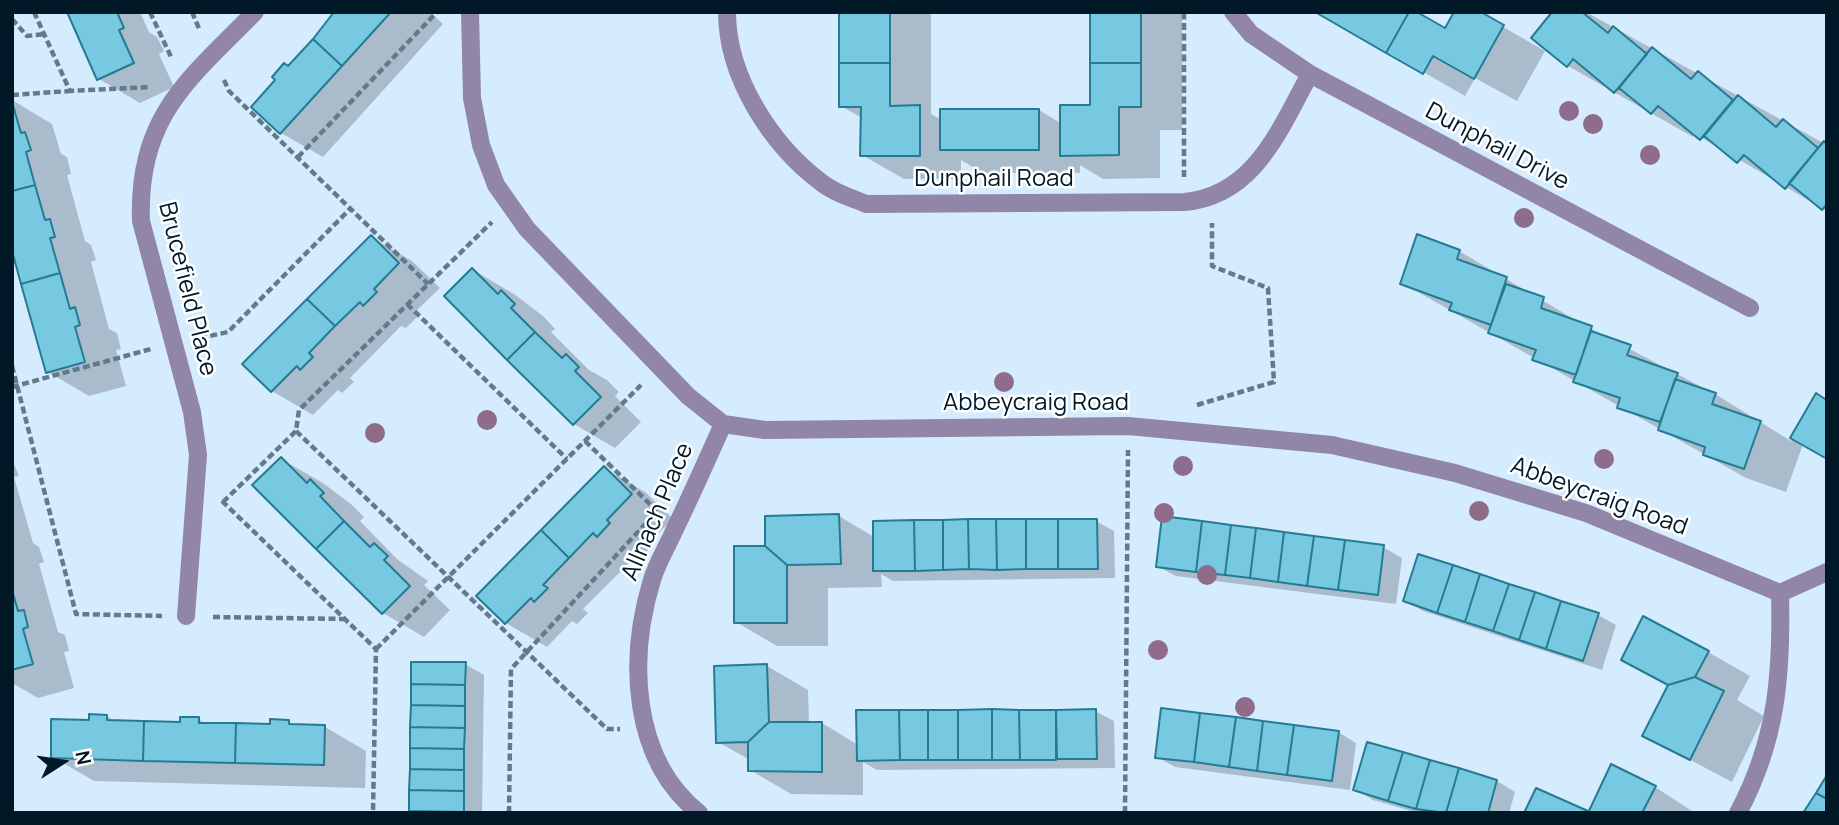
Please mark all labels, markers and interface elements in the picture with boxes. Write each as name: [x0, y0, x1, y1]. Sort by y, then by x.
street label: Dunphail Drive: [1420, 97, 1574, 197]
street label: Dunphail Road: [914, 165, 1074, 193]
street label: Brucefield Place: [151, 199, 223, 379]
street label: Abbeycraig Road: [943, 389, 1129, 417]
street label: Allnach Place: [616, 439, 700, 585]
street label: Abbeycraig Road: [1507, 452, 1691, 542]
north arrow: [28, 727, 98, 797]
text: N: [69, 748, 98, 767]

